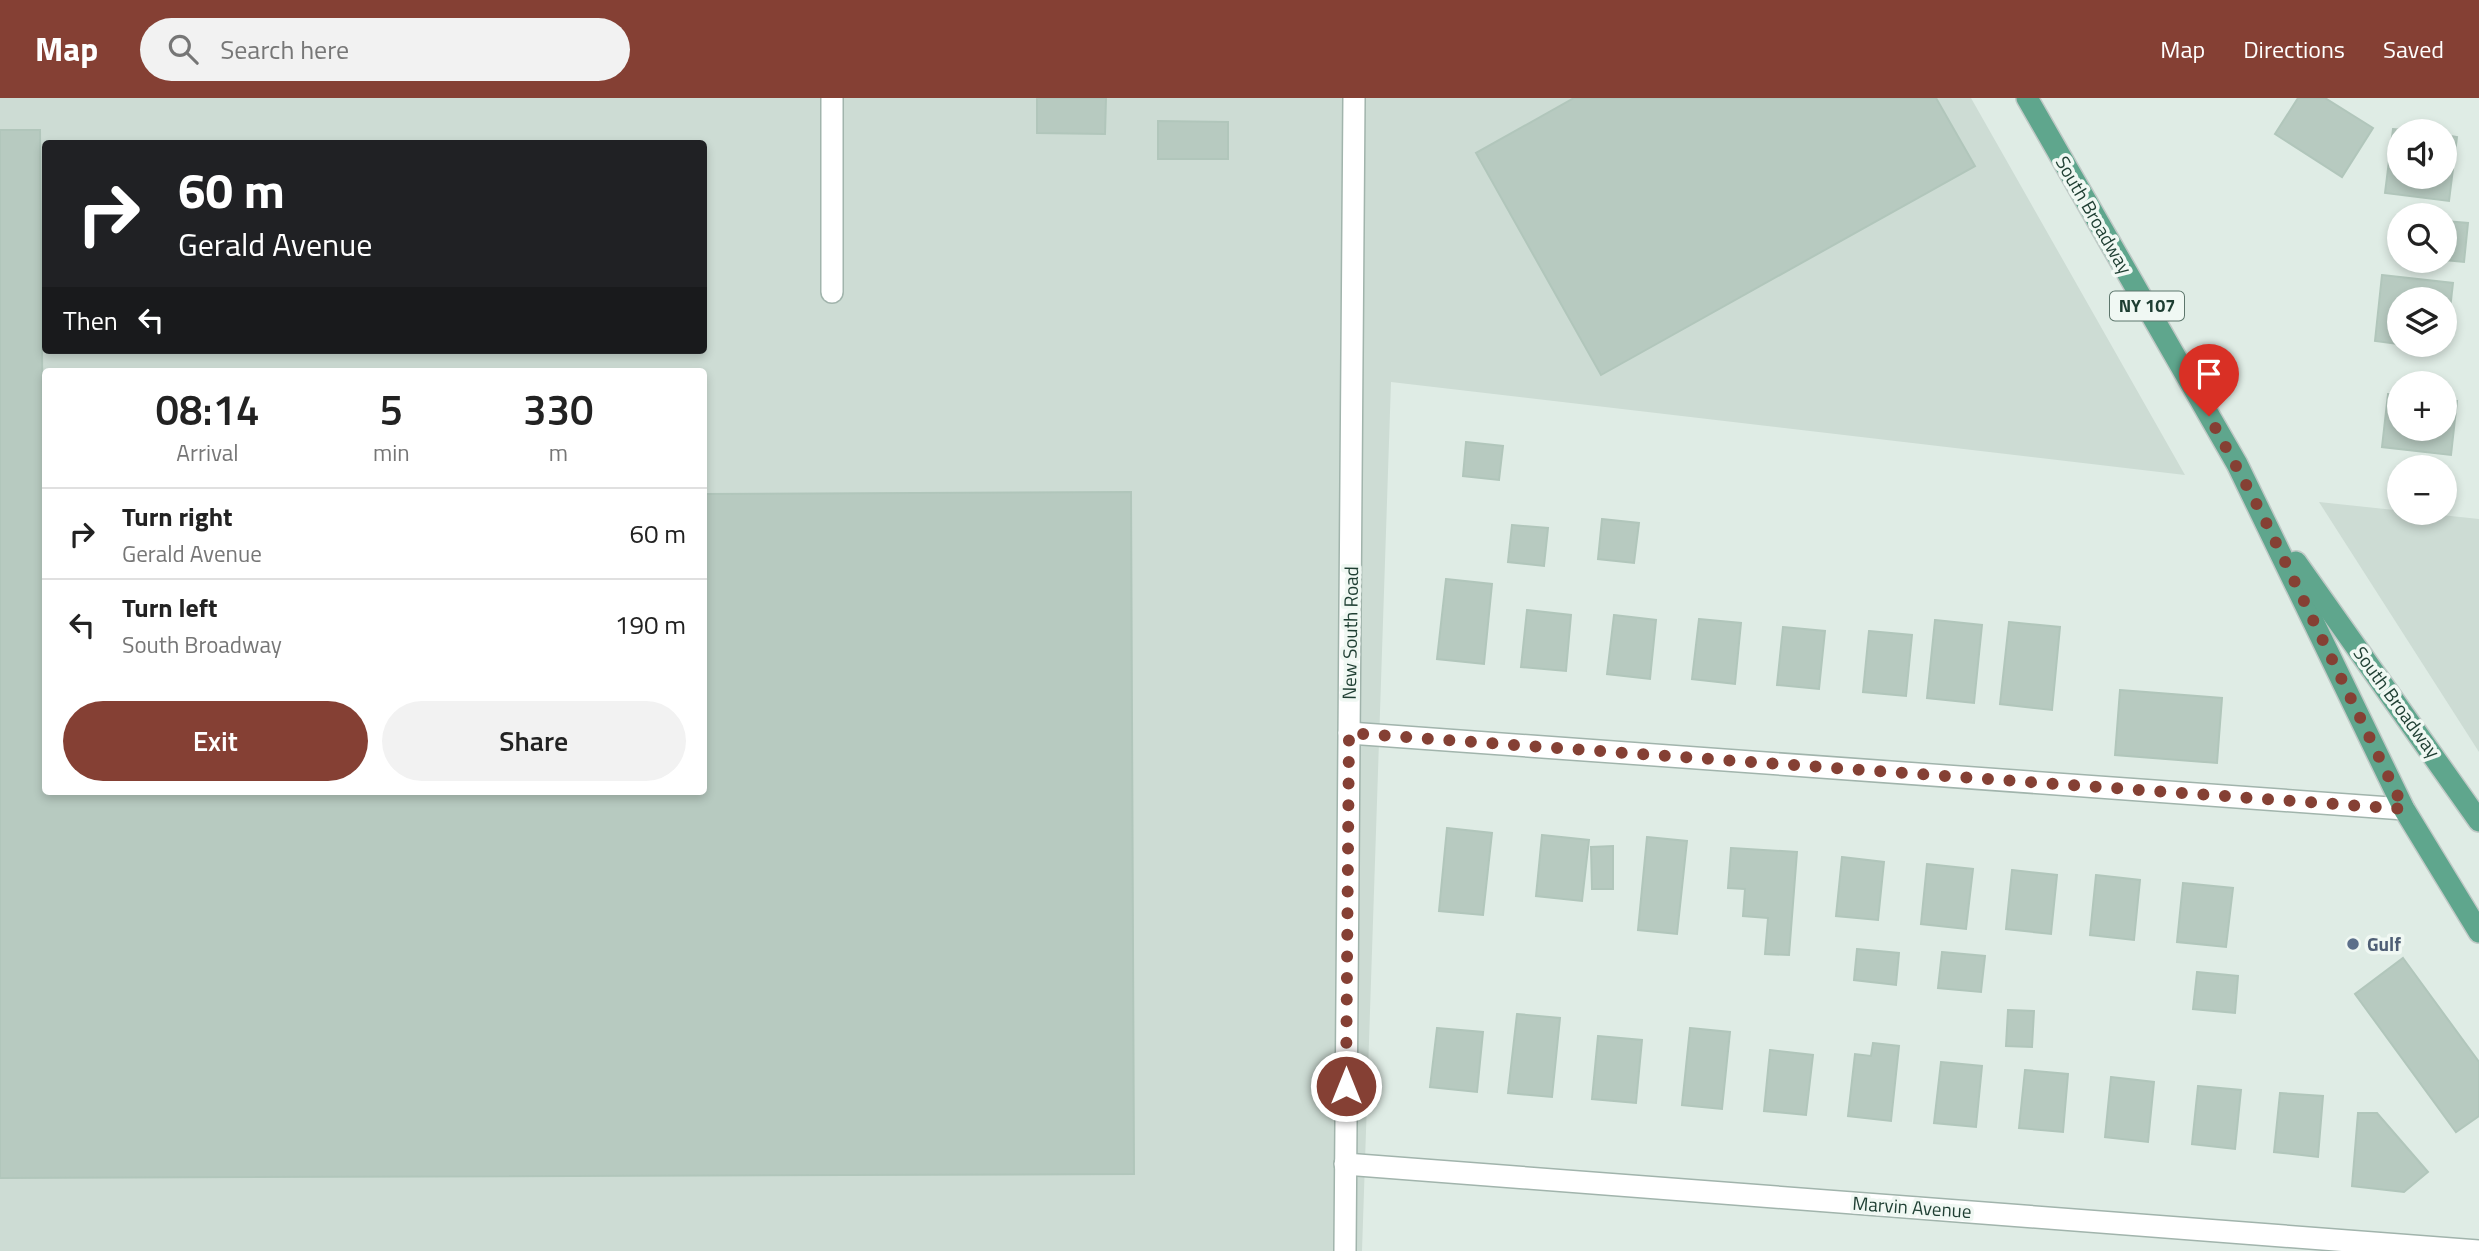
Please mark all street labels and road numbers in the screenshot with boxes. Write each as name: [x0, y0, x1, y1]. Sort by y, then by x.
street label: South Broadway: [2049, 150, 2140, 279]
road number: NY 107: [2110, 292, 2184, 321]
street label: New South Road: [1334, 566, 1365, 700]
street label: South Broadway: [2347, 640, 2448, 764]
street label: Marvin Avenue: [1852, 1188, 1972, 1225]

